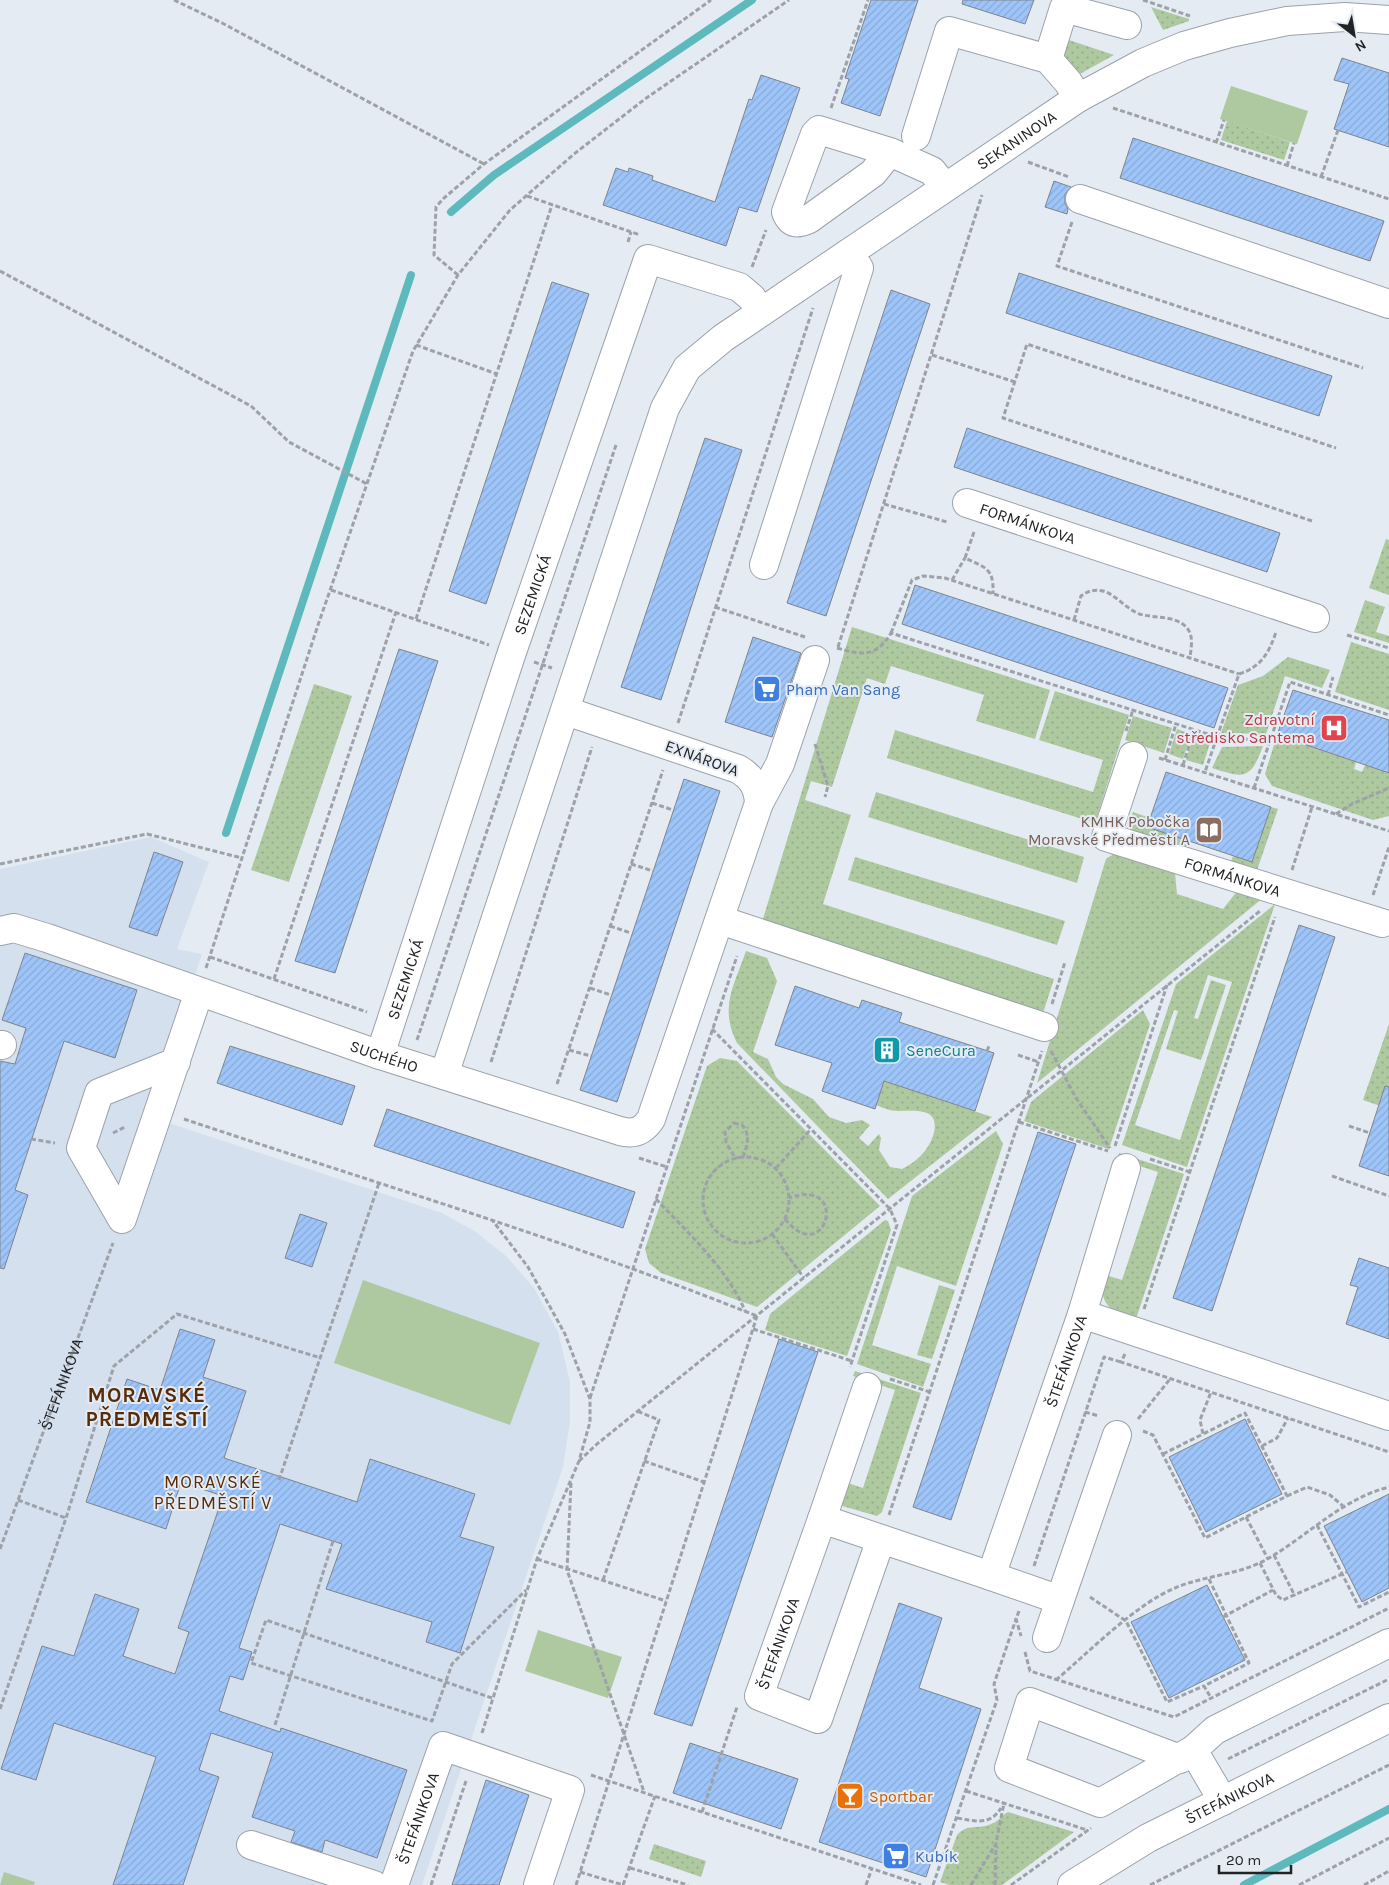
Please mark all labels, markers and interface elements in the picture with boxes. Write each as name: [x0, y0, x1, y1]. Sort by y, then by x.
north arrow: [1329, 10, 1379, 60]
text: N: [1352, 36, 1369, 56]
street label: SEKANINOVA: [973, 106, 1060, 173]
street label: FORMÁNKOVA: [977, 498, 1078, 548]
street label: SEZEMICKÁ: [509, 552, 555, 637]
supermarket icon: Pham Van Sang: [752, 674, 782, 704]
place label: Pham Van Sang: [786, 680, 900, 699]
place label: Zdravotní středisko Santema: [1176, 710, 1315, 747]
hospital icon: Zdravotní středisko Santema: [1319, 713, 1349, 743]
street label: EXNÁROVA: [663, 736, 741, 780]
place label: KMHK Pobočka Moravské Předměstí A: [1028, 812, 1190, 849]
library icon: KMHK Pobočka Moravské Předměstí A: [1194, 815, 1224, 845]
street label: FORMÁNKOVA: [1182, 853, 1283, 900]
street label: SEZEMICKÁ: [383, 936, 427, 1022]
building icon: SeneCura: [872, 1035, 902, 1065]
street label: SUCHÉHO: [348, 1036, 421, 1076]
place label: SeneCura: [906, 1041, 976, 1060]
street label: ŠTEFÁNIKOVA: [1041, 1312, 1091, 1410]
street label: ŠTEFÁNIKOVA: [35, 1335, 87, 1432]
district label: MORAVSKÉ PŘEDMĚSTÍ: [85, 1381, 209, 1431]
district label: MORAVSKÉ PŘEDMĚSTÍ V: [154, 1470, 272, 1514]
street label: ŠTEFÁNIKOVA: [753, 1595, 803, 1692]
street label: ŠTEFÁNIKOVA: [1182, 1768, 1277, 1828]
street label: ŠTEFÁNIKOVA: [393, 1769, 443, 1867]
bar icon: Sportbar: [835, 1781, 865, 1811]
place label: Sportbar: [869, 1787, 933, 1806]
supermarket icon: Kubík: [881, 1841, 911, 1871]
scale bar: [1219, 1842, 1292, 1874]
place label: Kubík: [915, 1847, 958, 1866]
text: 20 m: [1226, 1851, 1261, 1869]

